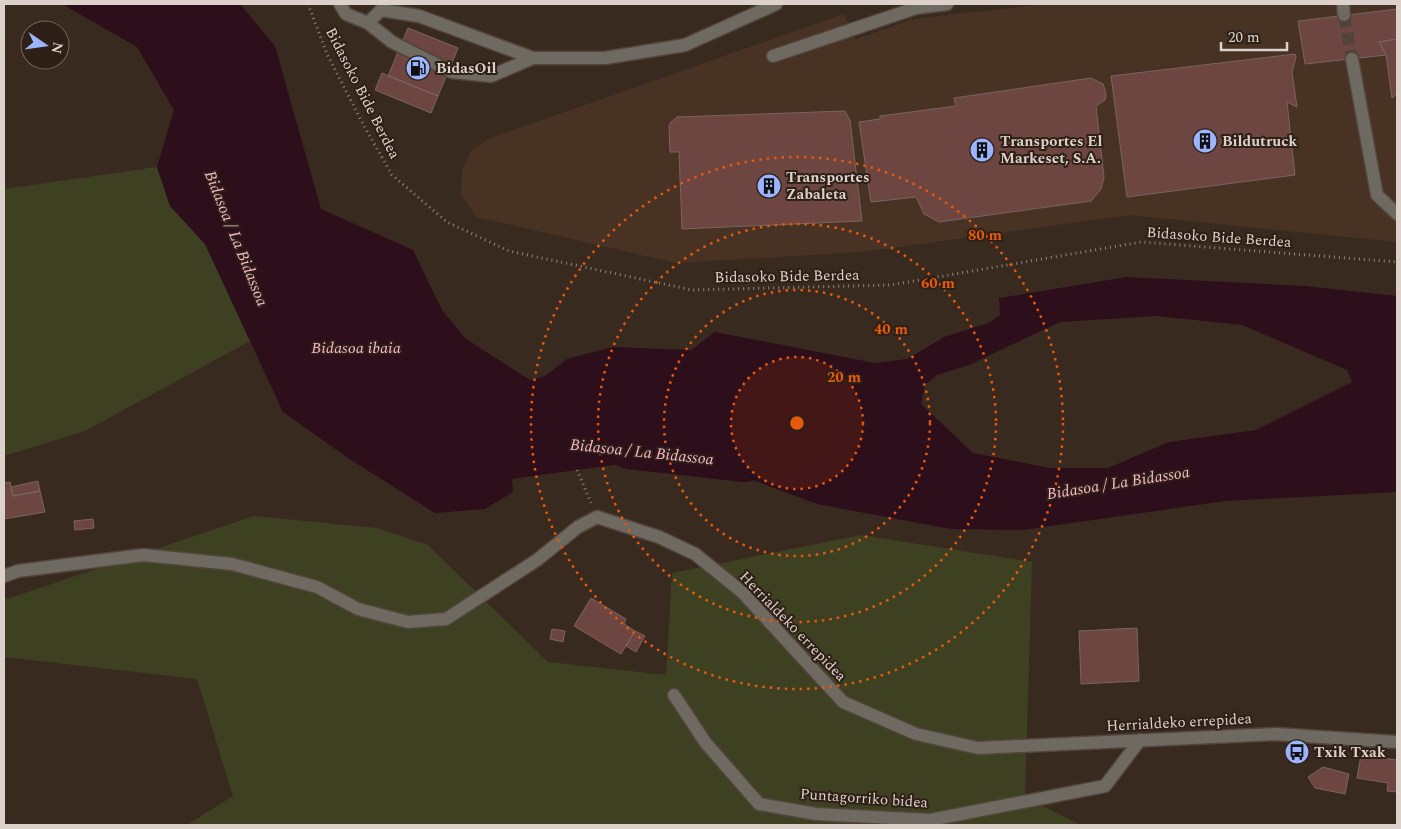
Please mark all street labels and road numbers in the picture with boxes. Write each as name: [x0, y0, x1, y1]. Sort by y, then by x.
street label: Bidasoko Bide Berdea: [319, 23, 406, 164]
street label: Bidasoko Bide Berdea: [1146, 221, 1293, 254]
street label: Bidasoko Bide Berdea: [714, 264, 860, 289]
street label: Herrialdeko errepidea: [734, 566, 852, 687]
street label: Herrialdeko errepidea: [1106, 707, 1253, 738]
street label: Puntagorriko bidea: [799, 783, 929, 814]

